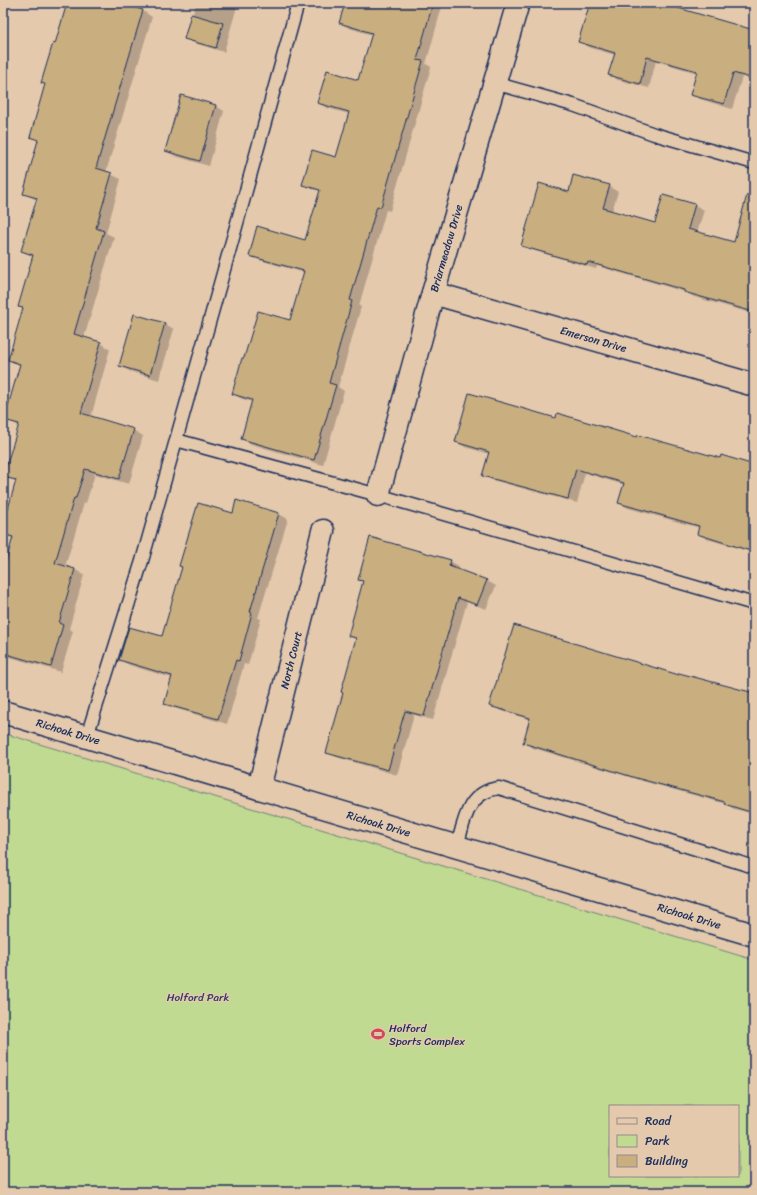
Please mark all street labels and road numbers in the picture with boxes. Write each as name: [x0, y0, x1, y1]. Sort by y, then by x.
street label: Briarmeadow Drive: [425, 202, 469, 295]
street label: Emerson Drive: [558, 321, 629, 358]
street label: North Court: [275, 629, 308, 691]
street label: Richoak Drive: [34, 713, 103, 750]
street label: Richoak Drive: [344, 806, 413, 843]
street label: Richoak Drive: [655, 898, 724, 935]

